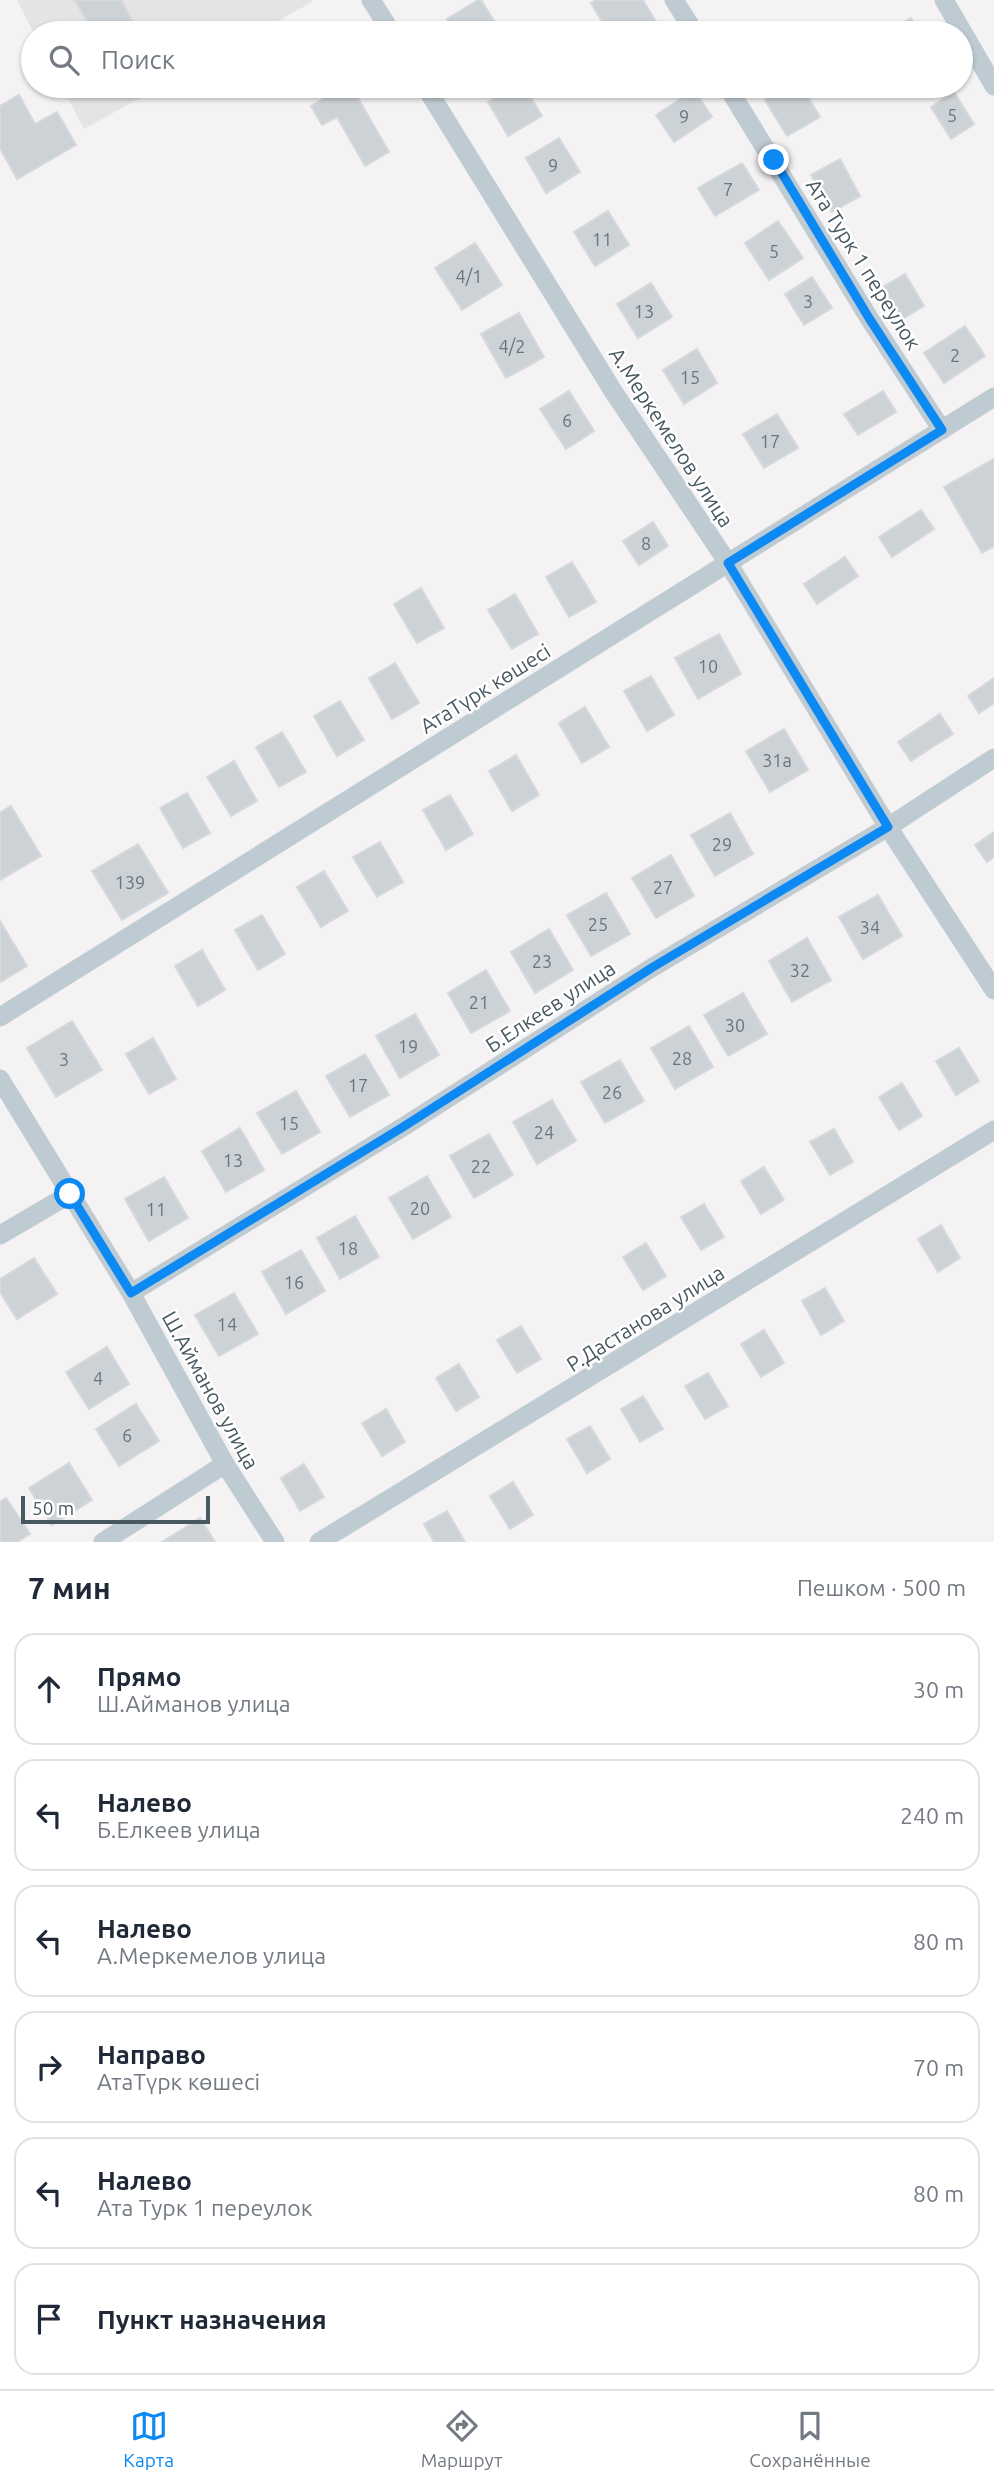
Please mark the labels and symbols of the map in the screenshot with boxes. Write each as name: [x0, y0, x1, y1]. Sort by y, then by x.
house number: 5: [947, 105, 957, 125]
house number: 9: [679, 106, 689, 126]
route end: [758, 144, 789, 175]
house number: 9: [548, 155, 558, 175]
street label: Ата Турк 1 переулок: [802, 174, 926, 354]
house number: 7: [723, 179, 733, 199]
house number: 11: [592, 229, 612, 249]
house number: 5: [769, 241, 779, 261]
house number: 4/1: [456, 266, 482, 286]
house number: 3: [803, 291, 813, 311]
house number: 13: [634, 301, 654, 321]
house number: 4/2: [499, 336, 525, 356]
street label: А.Меркемелов улица: [605, 343, 739, 531]
house number: 2: [950, 345, 960, 365]
house number: 15: [680, 367, 700, 387]
house number: 6: [562, 410, 572, 430]
house number: 17: [760, 431, 780, 451]
house number: 8: [641, 533, 651, 553]
street label: АтаТүрк көшесі: [415, 638, 555, 738]
house number: 10: [698, 656, 718, 676]
house number: 31а: [762, 750, 792, 770]
house number: 29: [712, 834, 732, 854]
house number: 139: [115, 872, 145, 892]
house number: 27: [653, 877, 673, 897]
house number: 25: [588, 914, 608, 934]
house number: 34: [860, 917, 880, 937]
house number: 23: [532, 951, 552, 971]
street label: Б.Елкеев улица: [481, 955, 619, 1057]
house number: 32: [790, 960, 810, 980]
house number: 21: [469, 992, 489, 1012]
house number: 30: [725, 1015, 745, 1035]
house number: 19: [398, 1036, 418, 1056]
house number: 28: [672, 1048, 692, 1068]
house number: 3: [59, 1049, 69, 1069]
house number: 17: [348, 1075, 368, 1095]
house number: 26: [602, 1082, 622, 1102]
house number: 15: [279, 1113, 299, 1133]
house number: 24: [534, 1122, 554, 1142]
house number: 13: [223, 1150, 243, 1170]
house number: 22: [471, 1156, 491, 1176]
route start: [54, 1178, 85, 1209]
house number: 20: [410, 1198, 430, 1218]
house number: 11: [146, 1199, 166, 1219]
house number: 18: [338, 1238, 358, 1258]
street label: Р.Дастанова улица: [562, 1260, 728, 1376]
house number: 16: [284, 1272, 304, 1292]
street label: Ш.Айманов улица: [158, 1307, 264, 1473]
house number: 14: [217, 1314, 237, 1334]
house number: 4: [93, 1368, 103, 1388]
house number: 6: [122, 1425, 132, 1445]
scale bar: [21, 1493, 210, 1525]

